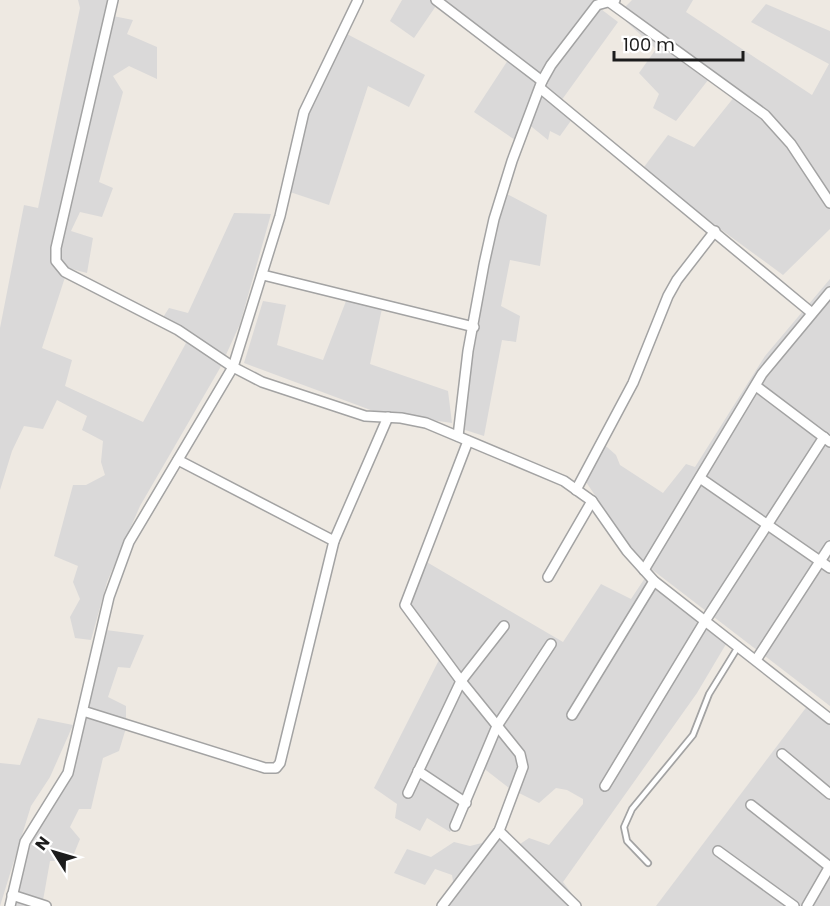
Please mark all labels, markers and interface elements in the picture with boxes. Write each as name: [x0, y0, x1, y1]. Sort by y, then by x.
scale bar: [614, 24, 743, 62]
text: 100 m: [623, 32, 675, 57]
north arrow: [24, 822, 84, 882]
text: N: [30, 832, 55, 855]

